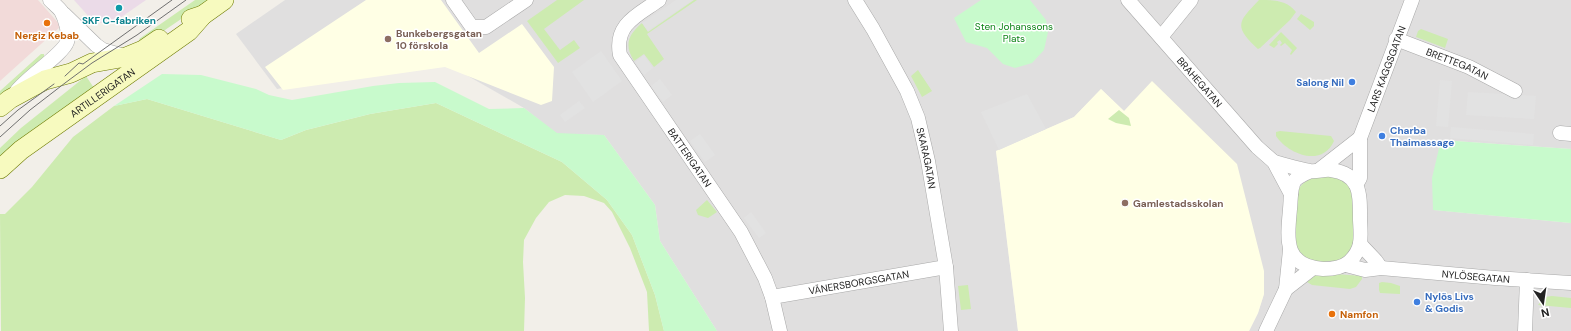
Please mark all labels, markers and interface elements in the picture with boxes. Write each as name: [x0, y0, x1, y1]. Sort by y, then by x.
marker: SKF C-fabriken: [114, 3, 124, 13]
place label: SKF C-fabriken: [82, 14, 156, 27]
marker: Nergiz Kebab: [42, 18, 52, 28]
park label: Sten Johanssons Plats: [975, 20, 1053, 45]
street label: LARS KAGGSGATAN: [1364, 24, 1409, 114]
place label: Bunkebergsgatan 10 förskola: [396, 27, 482, 52]
place label: Nergiz Kebab: [15, 29, 80, 42]
marker: Bunkebergsgatan 10 förskola: [383, 34, 393, 44]
street label: BRETTEGATAN: [1424, 45, 1490, 83]
street label: BRAHEGATAN: [1174, 54, 1225, 110]
street label: ARTILLERIGATAN: [67, 65, 138, 120]
place label: Salong Nil: [1296, 76, 1344, 89]
marker: Salong Nil: [1347, 77, 1357, 87]
place label: Charba Thaimassage: [1390, 124, 1454, 149]
street label: BATTERIGATAN: [665, 126, 714, 190]
street label: SKARAGATAN: [913, 126, 939, 190]
marker: Charba Thaimassage: [1377, 131, 1387, 141]
place label: Gamlestadsskolan: [1133, 197, 1223, 210]
marker: Gamlestadsskolan: [1120, 198, 1130, 208]
street label: VÄNERSBORGSGATAN: [808, 267, 910, 298]
street label: NYLÖSEGATAN: [1441, 267, 1510, 286]
north arrow: [1523, 283, 1563, 323]
place label: Nylös Livs & Godis: [1425, 290, 1474, 315]
marker: Nylös Livs & Godis: [1412, 297, 1422, 307]
text: N: [1540, 305, 1551, 320]
place label: Namfon: [1340, 308, 1378, 321]
marker: Namfon: [1327, 309, 1337, 319]

